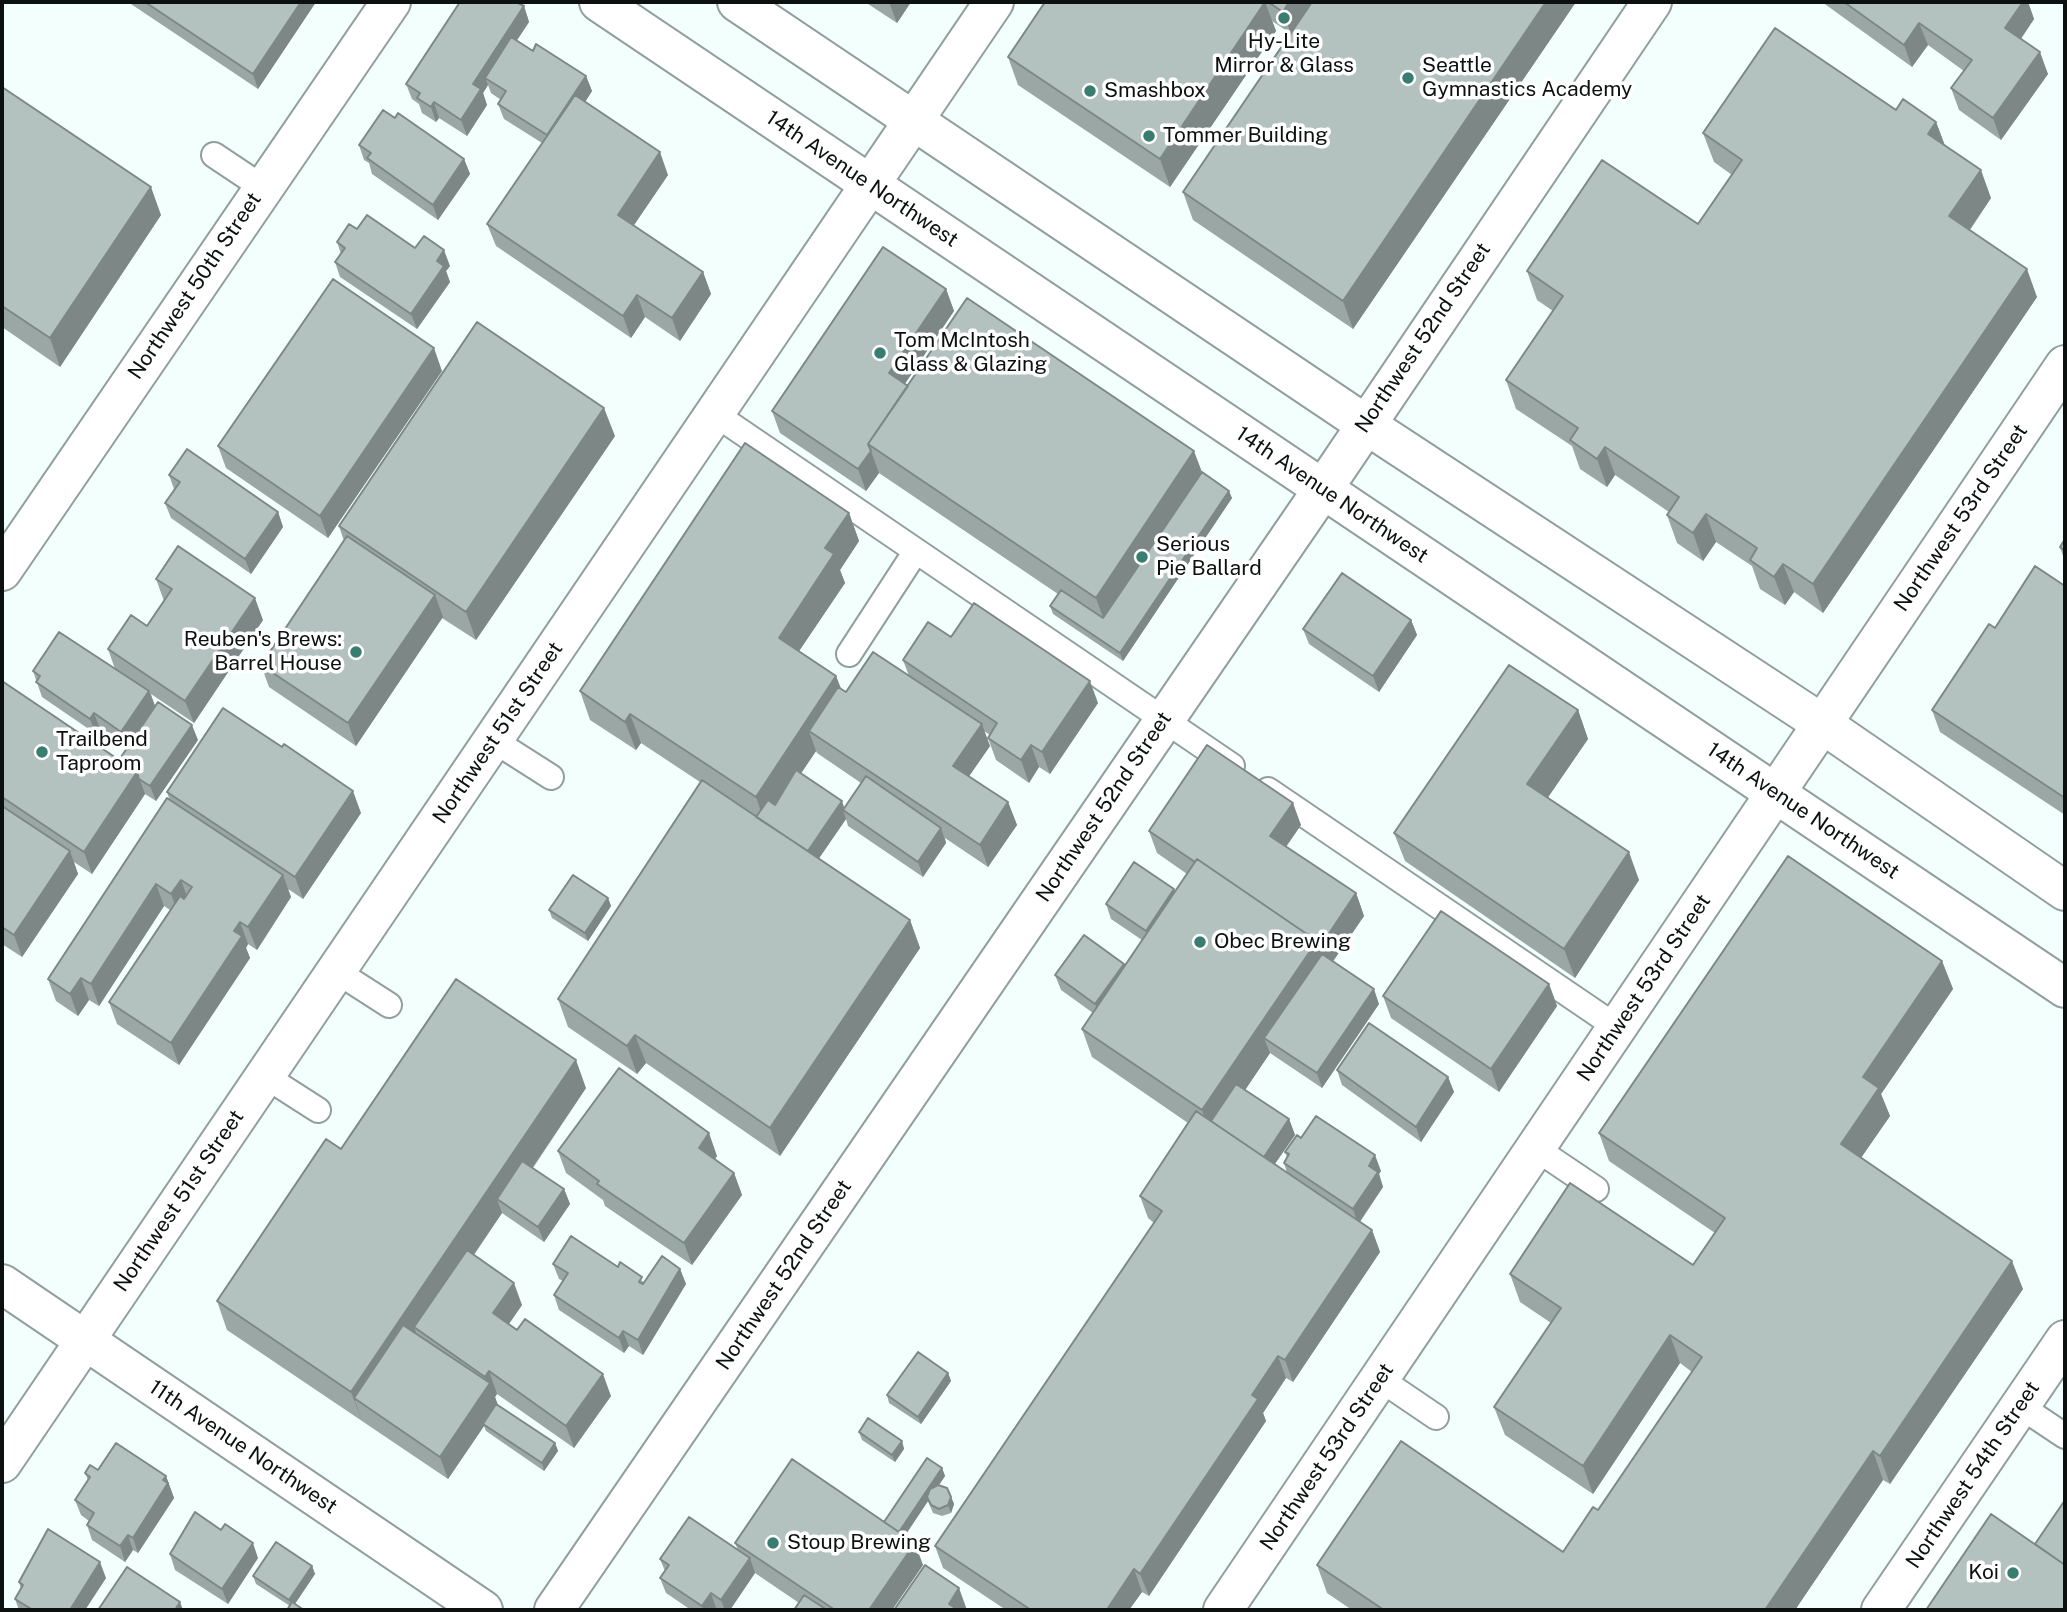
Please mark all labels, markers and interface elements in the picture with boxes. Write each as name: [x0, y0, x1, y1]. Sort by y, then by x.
marker: Hy-Lite Mirror & Glass: [1276, 10, 1292, 26]
place label: Hy-Lite Mirror & Glass: [1214, 29, 1354, 79]
place label: Seattle Gymnastics Academy: [1422, 53, 1632, 103]
marker: Seattle Gymnastics Academy: [1400, 70, 1416, 86]
place label: Smashbox: [1104, 78, 1206, 104]
marker: Smashbox: [1082, 83, 1098, 99]
street label: 14th Avenue Northwest: [761, 105, 963, 253]
place label: Tommer Building: [1163, 123, 1328, 149]
marker: Tommer Building: [1141, 128, 1157, 144]
street label: Northwest 50th Street: [123, 188, 267, 384]
street label: Northwest 52nd Street: [1350, 238, 1496, 438]
place label: Tom McIntosh Glass & Glazing: [894, 328, 1047, 378]
marker: Tom McIntosh Glass & Glazing: [872, 345, 888, 361]
street label: Northwest 53rd Street: [1889, 419, 2033, 617]
street label: 14th Avenue Northwest: [1231, 421, 1433, 569]
place label: Serious Pie Ballard: [1156, 532, 1262, 582]
marker: Serious Pie Ballard: [1134, 549, 1150, 565]
place label: Reuben's Brews: Barrel House: [184, 627, 342, 677]
street label: Northwest 51st Street: [428, 637, 568, 829]
marker: Reuben's Brews: Barrel House: [348, 644, 364, 660]
street label: Northwest 52nd Street: [1031, 707, 1177, 907]
place label: Trailbend Taproom: [56, 727, 148, 777]
street label: 14th Avenue Northwest: [1702, 737, 1904, 885]
marker: Trailbend Taproom: [34, 744, 50, 760]
street label: Northwest 53rd Street: [1572, 889, 1716, 1087]
place label: Obec Brewing: [1214, 929, 1351, 955]
marker: Obec Brewing: [1192, 934, 1208, 950]
street label: Northwest 51st Street: [109, 1105, 249, 1297]
street label: Northwest 52nd Street: [711, 1175, 857, 1375]
street label: Northwest 53rd Street: [1255, 1358, 1399, 1556]
street label: 11th Avenue Northwest: [144, 1375, 342, 1519]
street label: Northwest 54th Street: [1901, 1377, 2045, 1573]
place label: Stoup Brewing: [787, 1530, 931, 1556]
marker: Stoup Brewing: [765, 1535, 781, 1551]
place label: Koi: [1968, 1560, 1999, 1586]
marker: Koi: [2005, 1565, 2021, 1581]

